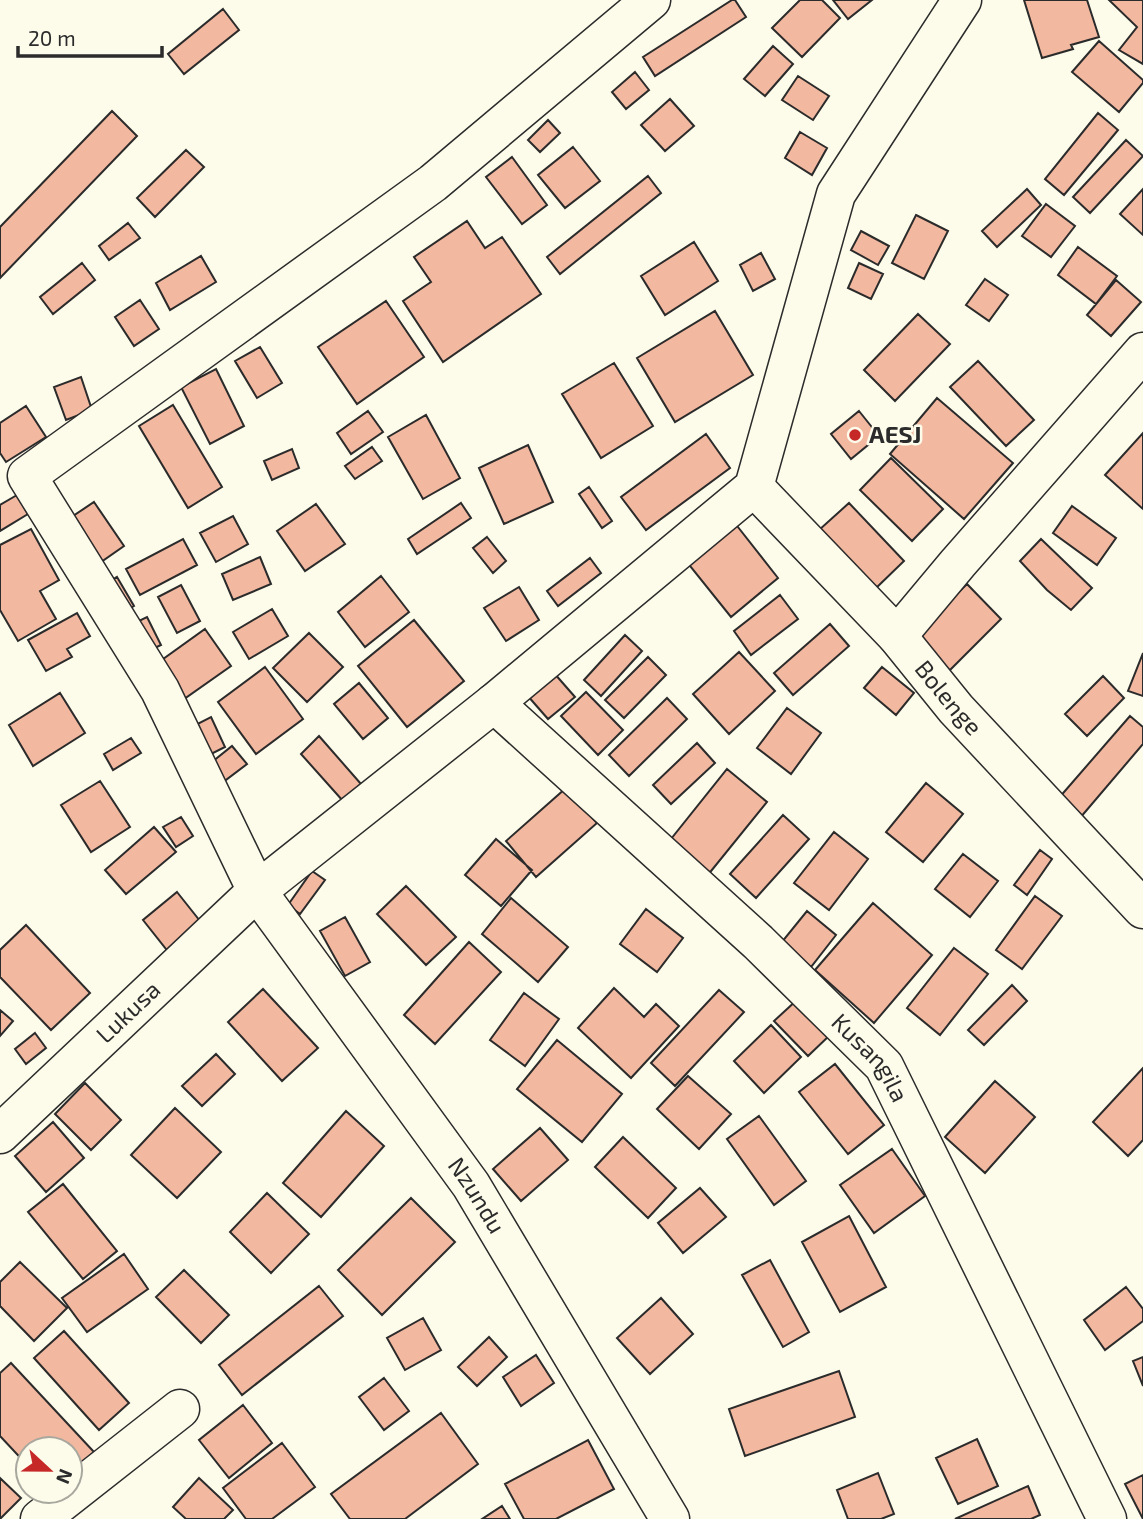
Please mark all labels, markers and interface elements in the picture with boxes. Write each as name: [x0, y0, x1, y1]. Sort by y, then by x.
scale bar: [18, 14, 161, 58]
text: 20 m: [28, 25, 76, 50]
place label: AESJ: [869, 419, 922, 448]
marker: AESJ: [847, 427, 863, 443]
street label: Bolenge: [910, 654, 989, 741]
street label: Lukusa: [90, 974, 166, 1048]
street label: Kusangila: [826, 1007, 915, 1106]
street label: Nzundu: [443, 1151, 512, 1238]
north arrow: [14, 1435, 84, 1505]
text: N: [52, 1466, 78, 1487]

